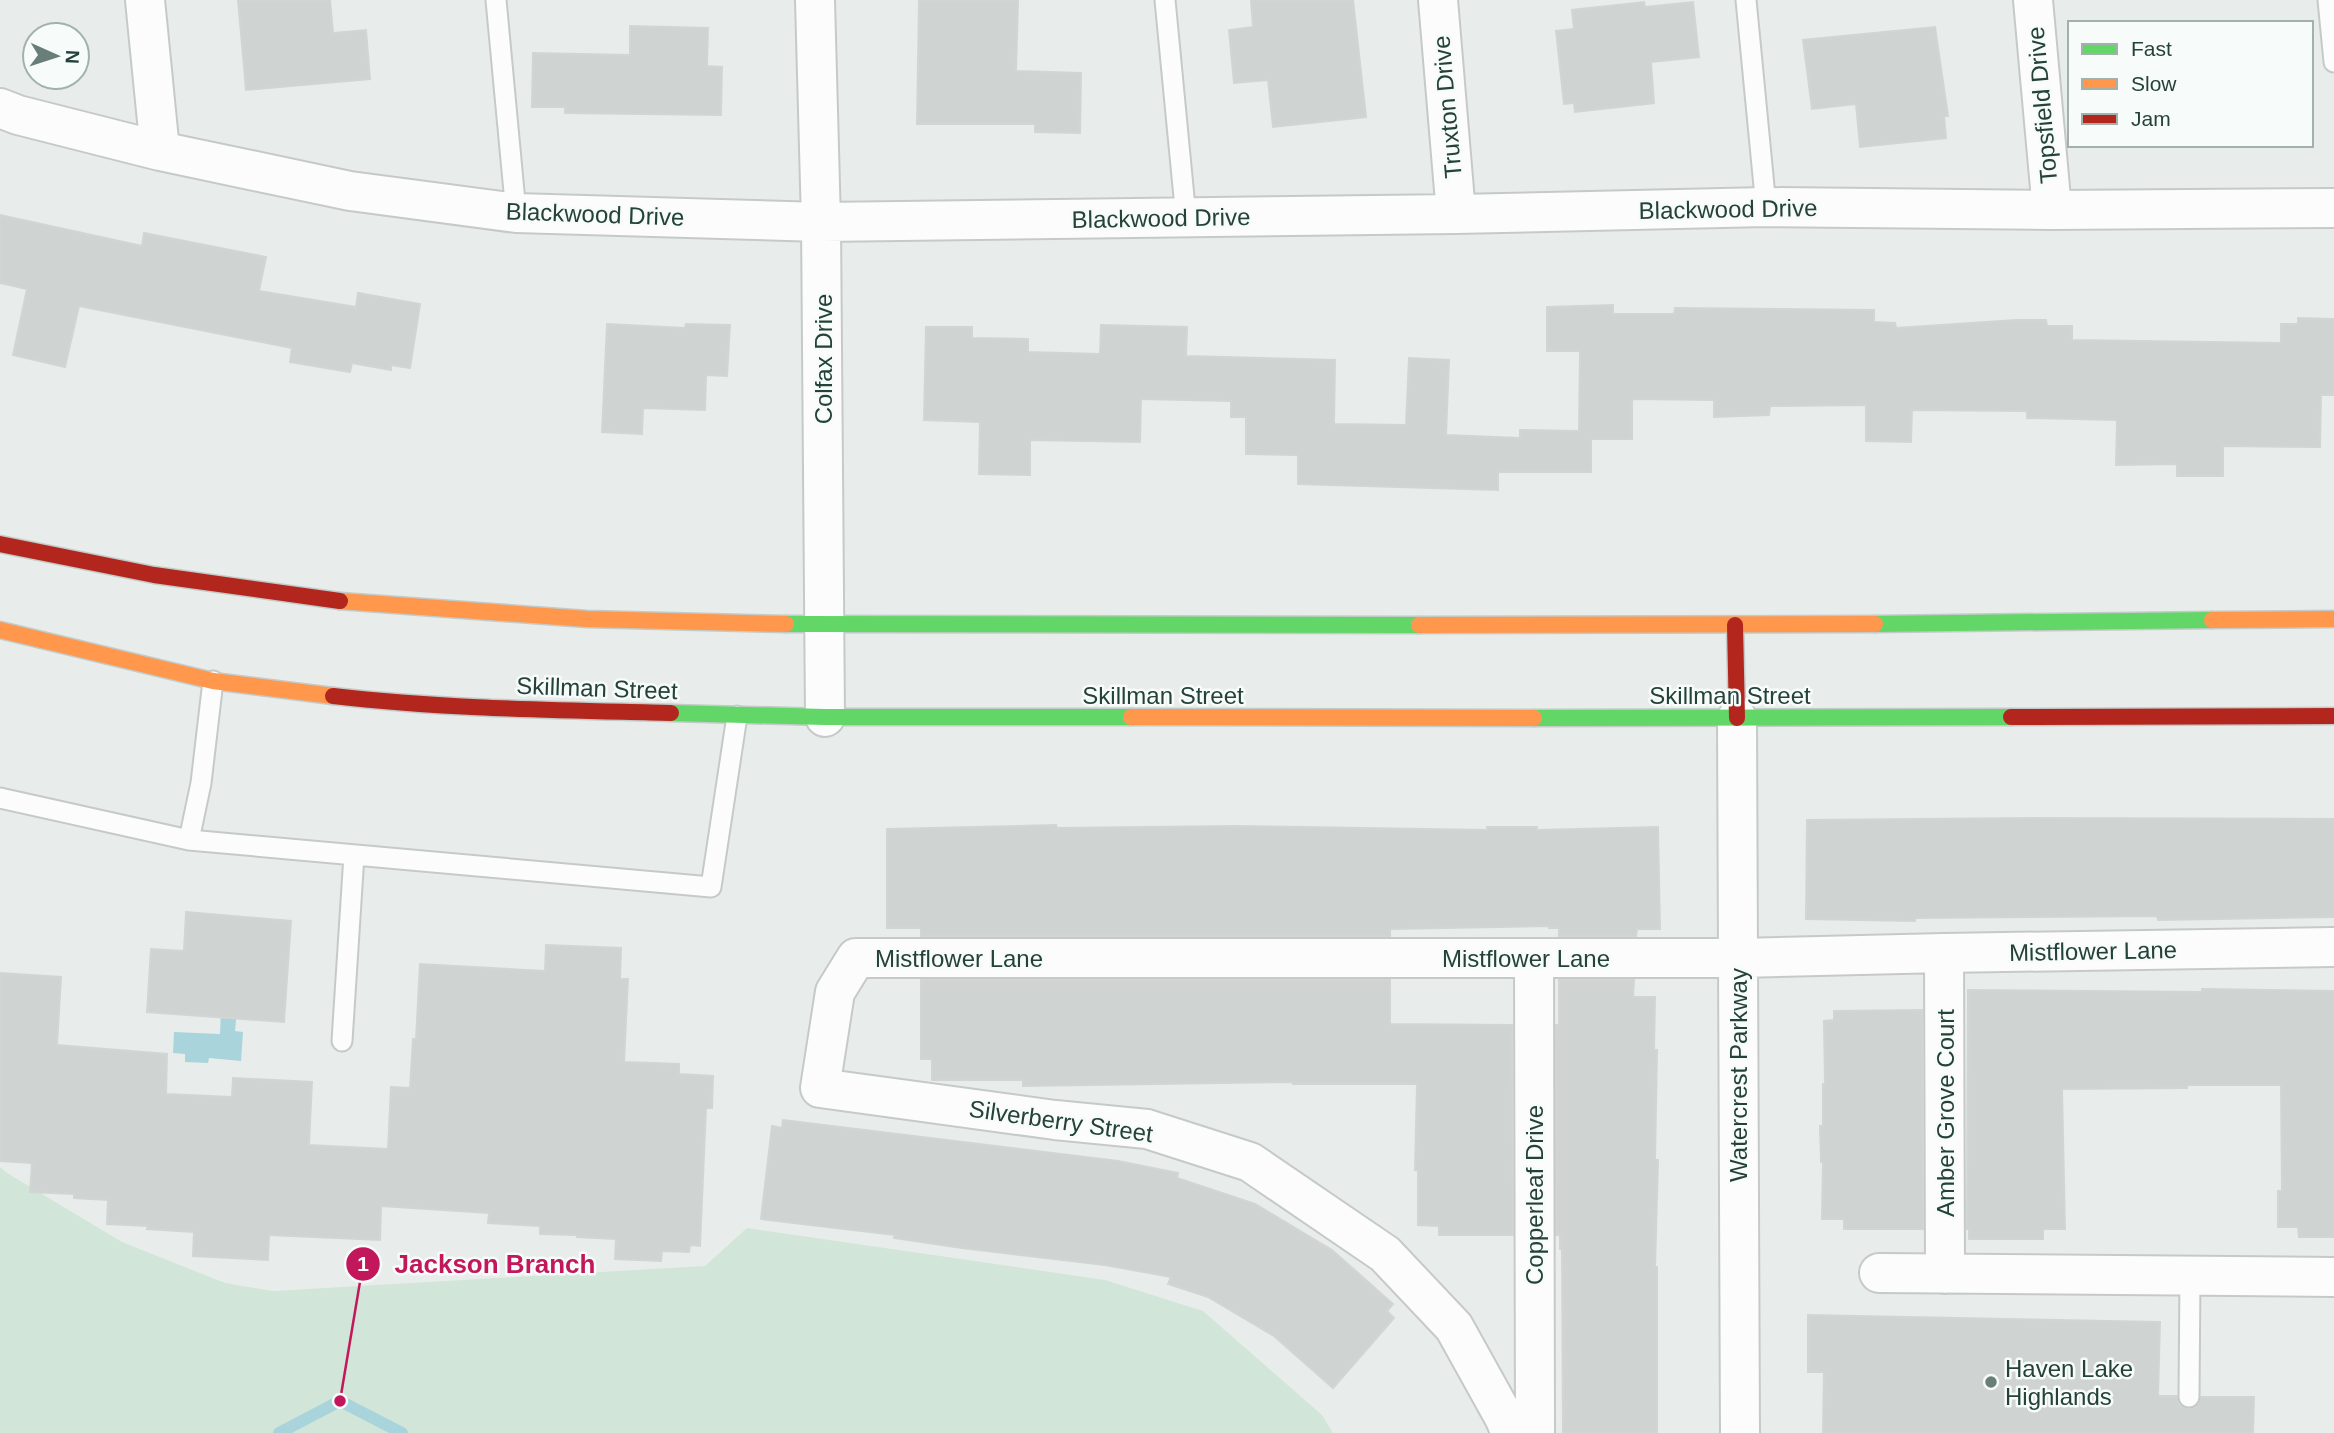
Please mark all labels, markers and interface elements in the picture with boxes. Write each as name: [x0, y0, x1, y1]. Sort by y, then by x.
north arrow: [21, 21, 91, 91]
legend: [2068, 21, 2313, 147]
street label: Topsfield Drive: [2022, 25, 2062, 185]
street label: Truxton Drive: [1427, 35, 1467, 179]
text: Fast: [2131, 37, 2172, 60]
text: N: [62, 49, 83, 64]
text: Slow: [2131, 72, 2177, 95]
text: Jam: [2131, 107, 2171, 130]
street label: Blackwood Drive: [1638, 194, 1818, 224]
street label: Blackwood Drive: [505, 197, 685, 231]
street label: Blackwood Drive: [1071, 203, 1251, 233]
street label: Colfax Drive: [810, 294, 837, 424]
street label: Skillman Street: [516, 672, 678, 704]
street label: Skillman Street: [1082, 682, 1244, 709]
street label: Skillman Street: [1649, 682, 1811, 709]
street label: Mistflower Lane: [2009, 936, 2177, 966]
street label: Mistflower Lane: [875, 945, 1043, 972]
street label: Mistflower Lane: [1442, 945, 1610, 972]
street label: Watercrest Parkway: [1725, 968, 1752, 1182]
street label: Amber Grove Court: [1932, 1009, 1959, 1217]
street label: Silverberry Street: [967, 1095, 1155, 1147]
street label: Copperleaf Drive: [1521, 1105, 1548, 1285]
callout: Jackson Branch: [345, 1240, 609, 1287]
text: Jackson Branch: [395, 1249, 595, 1279]
text: 1: [357, 1252, 369, 1275]
place label: Haven Lake Highlands: [2005, 1355, 2133, 1410]
marker: Haven Lake Highlands: [1983, 1374, 1999, 1390]

